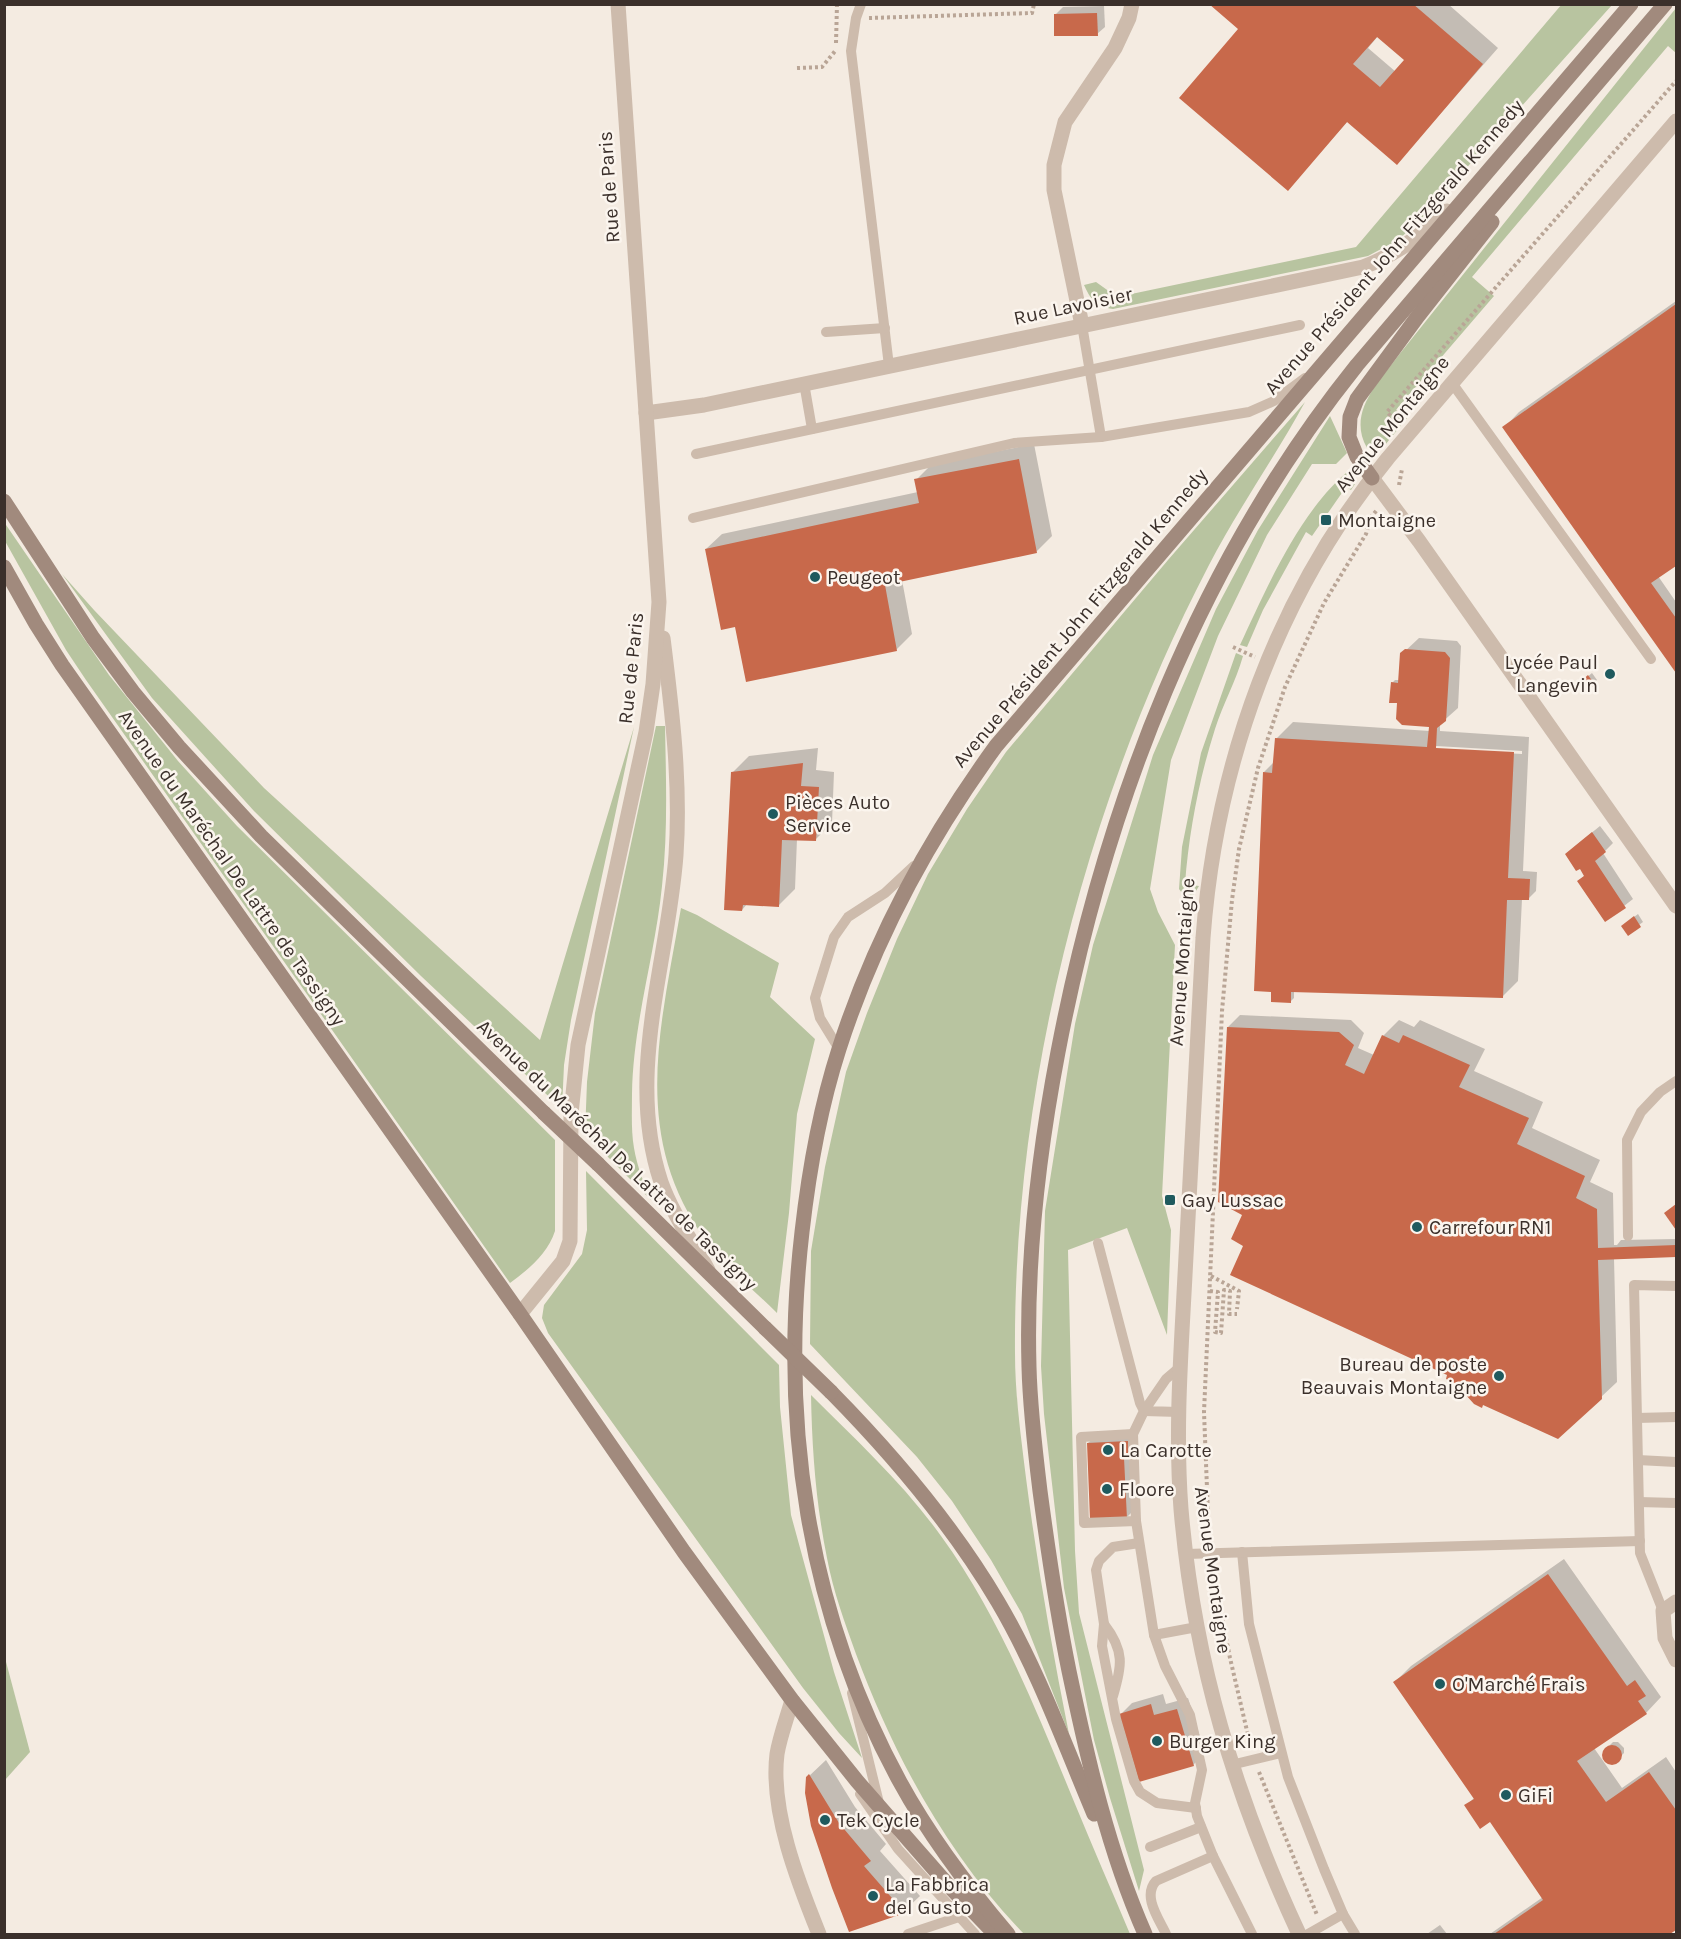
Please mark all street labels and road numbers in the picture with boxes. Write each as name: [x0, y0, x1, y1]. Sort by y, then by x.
street label: Avenue Président John Fitzgerald Kennedy: [1260, 95, 1528, 399]
street label: Rue de Paris: [594, 130, 624, 244]
street label: Rue Lavoisier: [1012, 282, 1135, 330]
street label: Avenue Montaigne: [1330, 351, 1454, 497]
street label: Avenue Président John Fitzgerald Kennedy: [948, 464, 1212, 772]
street label: Rue de Paris: [614, 611, 648, 725]
street label: Avenue du Maréchal De Lattre de Tassigny: [114, 706, 350, 1030]
street label: Avenue Montaigne: [1165, 877, 1199, 1047]
street label: Avenue du Maréchal De Lattre de Tassigny: [472, 1015, 762, 1295]
street label: Avenue Montaigne: [1190, 1485, 1236, 1655]

